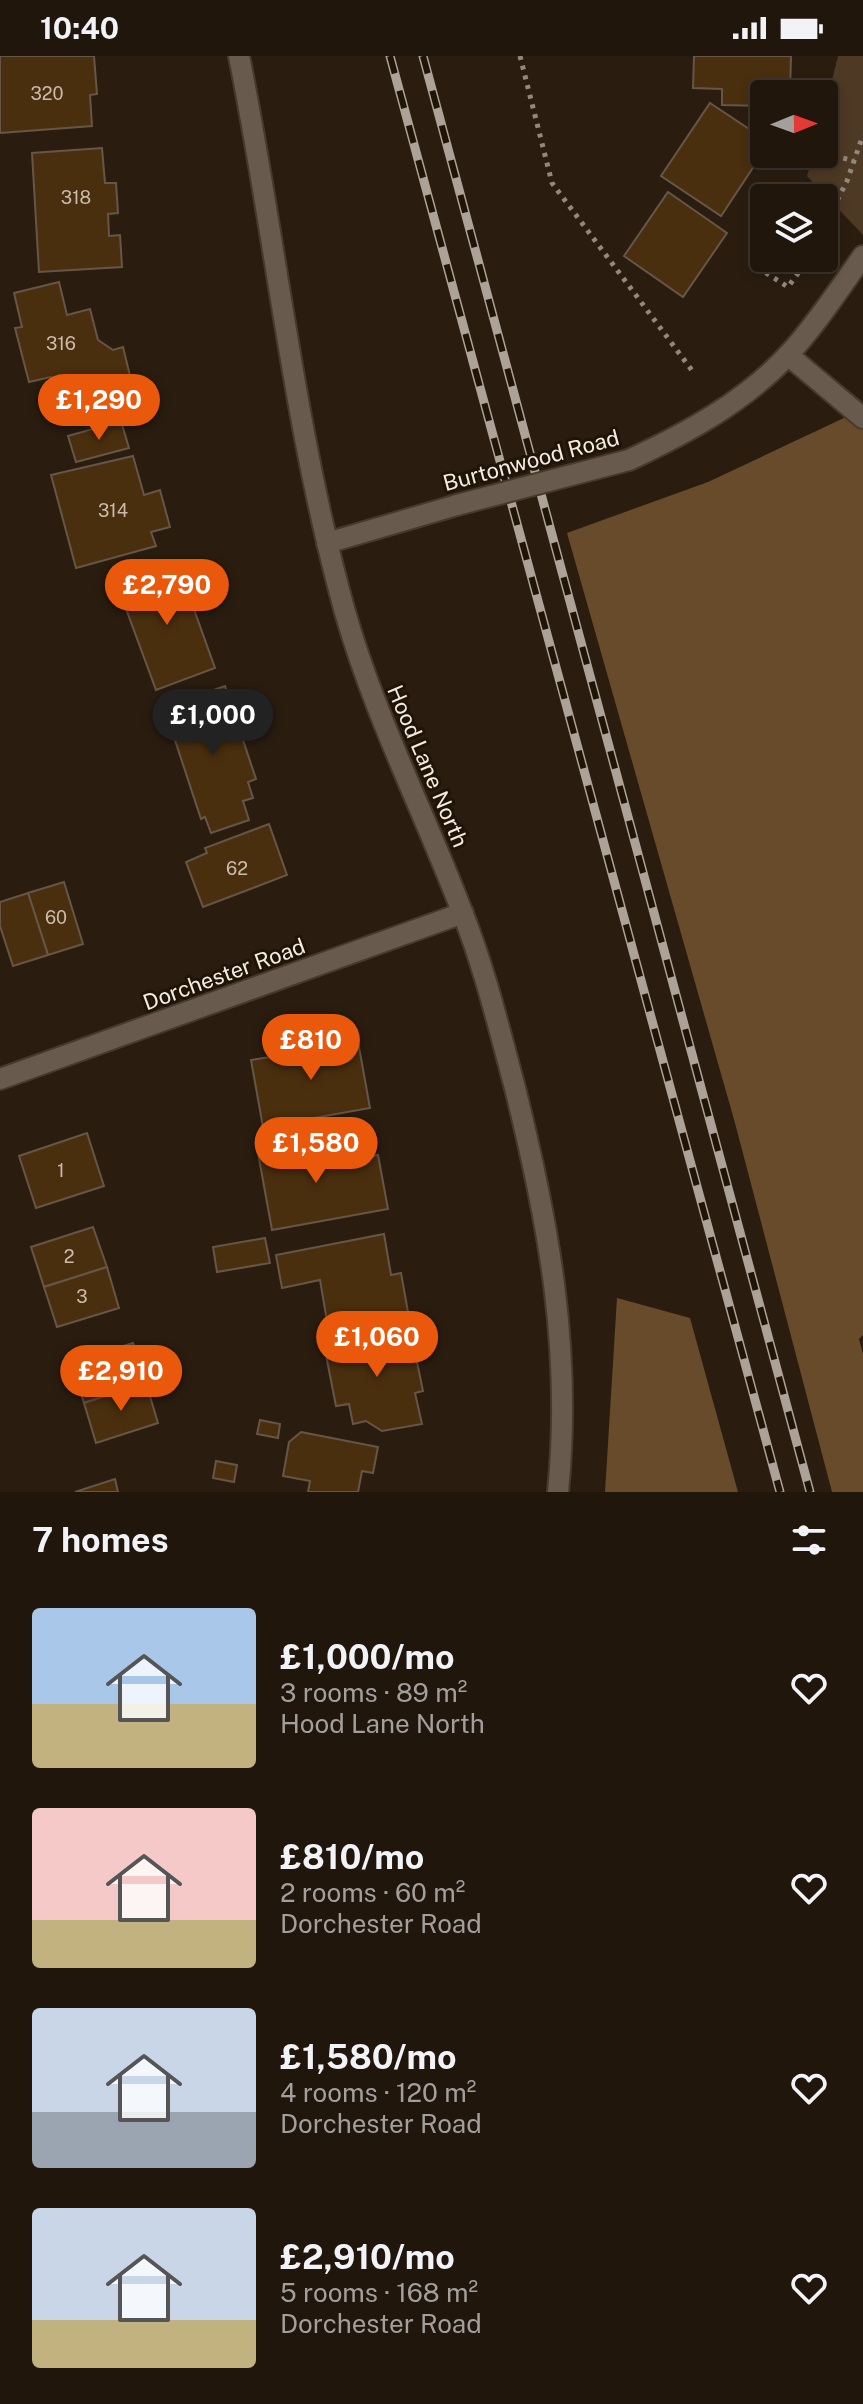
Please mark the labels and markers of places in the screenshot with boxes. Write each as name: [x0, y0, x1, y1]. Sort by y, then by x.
pin: £1,290: [34, 374, 164, 442]
pin: £2,790: [102, 559, 232, 627]
pin: £1,000: [148, 689, 278, 757]
pin: £810: [264, 1014, 358, 1082]
pin: £1,580: [251, 1117, 381, 1185]
pin: £1,060: [312, 1311, 442, 1379]
pin: £2,910: [56, 1345, 186, 1413]

